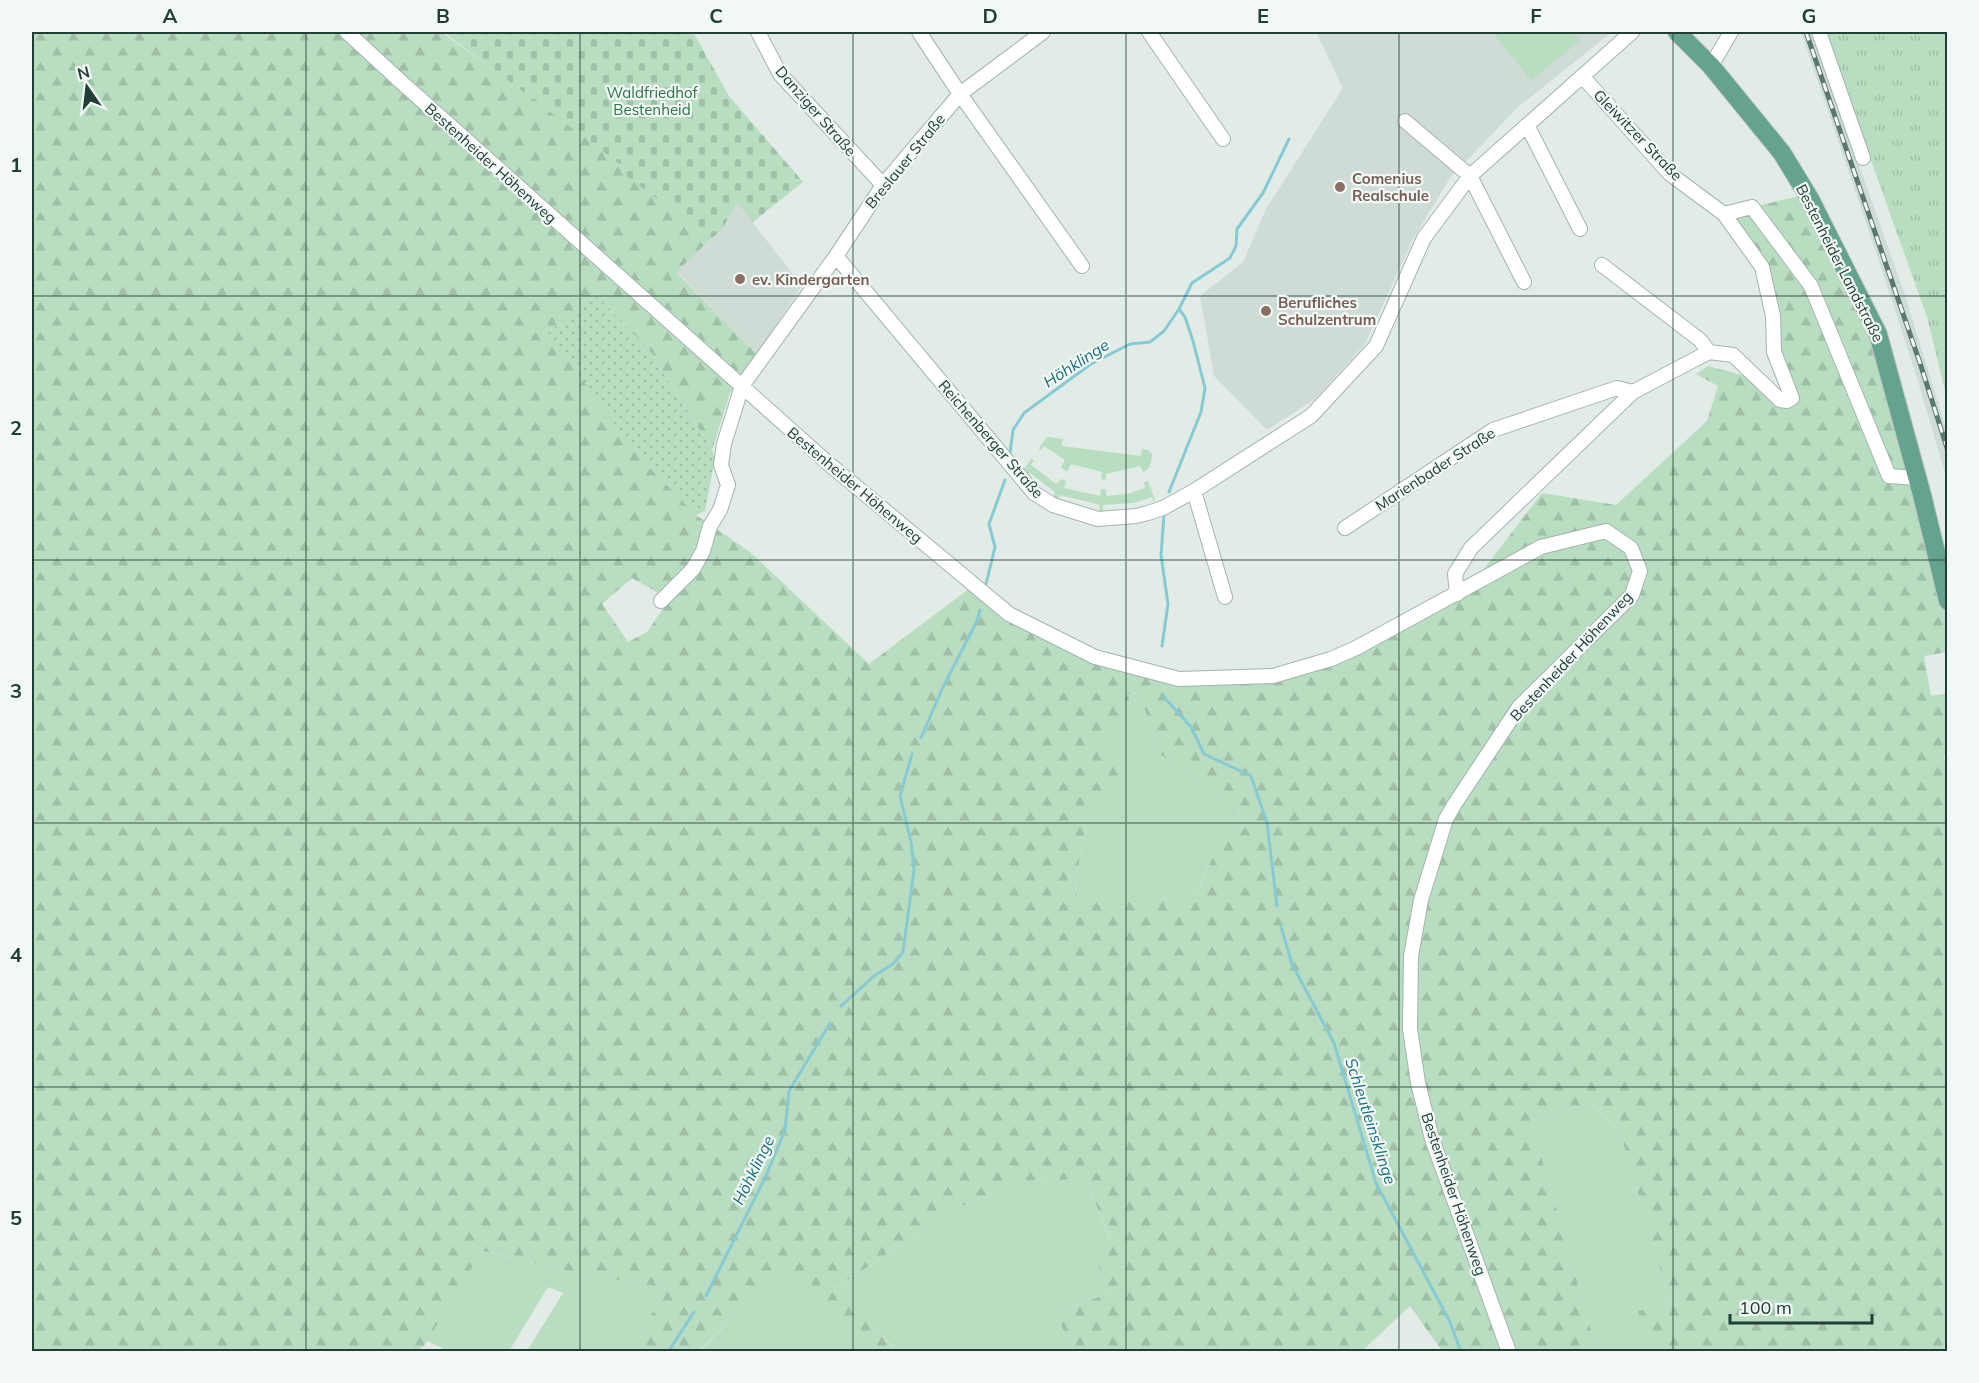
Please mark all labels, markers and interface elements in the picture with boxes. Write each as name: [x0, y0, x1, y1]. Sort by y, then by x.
text: A: [163, 3, 178, 28]
text: B: [436, 3, 450, 28]
text: C: [709, 3, 723, 28]
text: D: [982, 3, 998, 28]
text: E: [1257, 3, 1269, 28]
text: F: [1530, 3, 1542, 28]
text: G: [1802, 3, 1816, 28]
north arrow: [57, 57, 117, 117]
text: N: [75, 61, 92, 84]
street label: Danziger Straße: [772, 62, 860, 160]
park label: Waldfriedhof Bestenheid: [607, 83, 698, 119]
street label: Gleiwitzer Straße: [1590, 85, 1686, 185]
street label: Bestenheider Höhenweg: [421, 99, 561, 227]
street label: Breslauer Straße: [861, 110, 949, 212]
text: 1: [10, 152, 22, 177]
place label: Comenius Realschule: [1352, 169, 1429, 205]
marker: Comenius Realschule: [1333, 180, 1347, 194]
street label: Bestenheider Landstraße: [1792, 181, 1888, 345]
place label: ev. Kindergarten: [752, 270, 869, 289]
marker: ev. Kindergarten: [733, 272, 747, 286]
place label: Berufliches Schulzentrum: [1278, 293, 1376, 329]
marker: Berufliches Schulzentrum: [1259, 304, 1273, 318]
water label: Höhklinge: [1039, 334, 1113, 392]
street label: Reichenberger Straße: [934, 376, 1048, 502]
text: 2: [10, 415, 22, 440]
street label: Bestenheider Höhenweg: [783, 423, 927, 547]
street label: Marienbader Straße: [1372, 423, 1498, 515]
street label: Bestenheider Höhenweg: [1506, 587, 1636, 725]
text: 3: [10, 678, 22, 703]
text: 4: [10, 942, 22, 967]
water label: Schleutleinsklinge: [1341, 1055, 1401, 1187]
street label: Bestenheider Höhenweg: [1417, 1110, 1491, 1278]
water label: Höhklinge: [728, 1132, 778, 1208]
text: 5: [10, 1205, 22, 1230]
scale bar: [1730, 1287, 1872, 1325]
text: 100 m: [1739, 1296, 1792, 1319]

